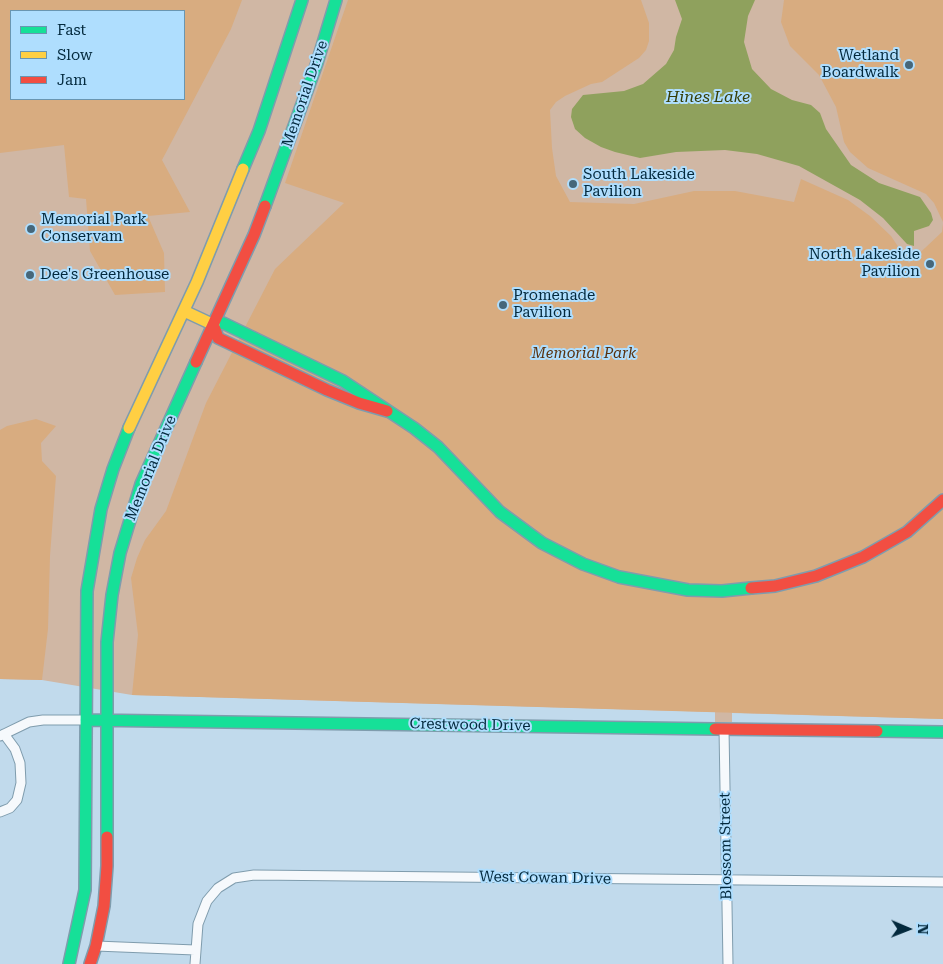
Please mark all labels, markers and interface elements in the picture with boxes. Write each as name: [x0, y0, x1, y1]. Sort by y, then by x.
legend: [10, 10, 185, 100]
text: Fast: [57, 21, 86, 39]
street label: Memorial Drive: [278, 38, 332, 150]
text: Slow: [57, 46, 92, 64]
place label: Wetland Boardwalk: [822, 47, 899, 82]
marker: Wetland Boardwalk: [903, 59, 915, 71]
text: Jam: [57, 71, 87, 89]
water label: Hines Lake: [666, 87, 750, 107]
place label: South Lakeside Pavilion: [583, 166, 695, 201]
marker: South Lakeside Pavilion: [567, 178, 579, 190]
place label: Memorial Park Conservam: [41, 211, 147, 246]
marker: Memorial Park Conservam: [25, 223, 37, 235]
place label: North Lakeside Pavilion: [809, 246, 920, 281]
marker: North Lakeside Pavilion: [924, 258, 936, 270]
place label: Dee's Greenhouse: [40, 266, 169, 284]
marker: Dee's Greenhouse: [24, 269, 36, 281]
place label: Promenade Pavilion: [513, 287, 595, 322]
marker: Promenade Pavilion: [497, 299, 509, 311]
park label: Memorial Park: [532, 345, 636, 363]
street label: Memorial Drive: [122, 413, 180, 523]
street label: Crestwood Drive: [409, 715, 531, 735]
street label: Blossom Street: [716, 792, 736, 900]
street label: West Cowan Drive: [479, 868, 611, 888]
north arrow: [883, 904, 933, 954]
text: N: [915, 924, 931, 935]

